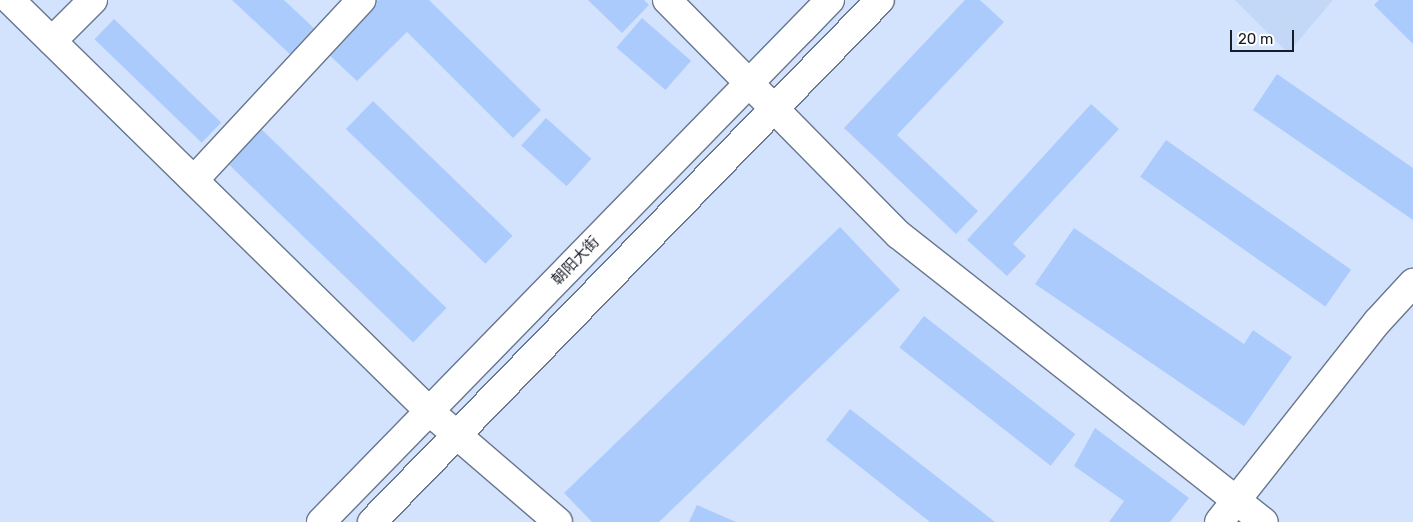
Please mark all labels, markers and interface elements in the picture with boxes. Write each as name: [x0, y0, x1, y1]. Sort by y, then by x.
scale bar: [1233, 20, 1297, 52]
text: 20 m: [1238, 30, 1273, 48]
street label: 朝阳大街: [549, 233, 603, 289]

